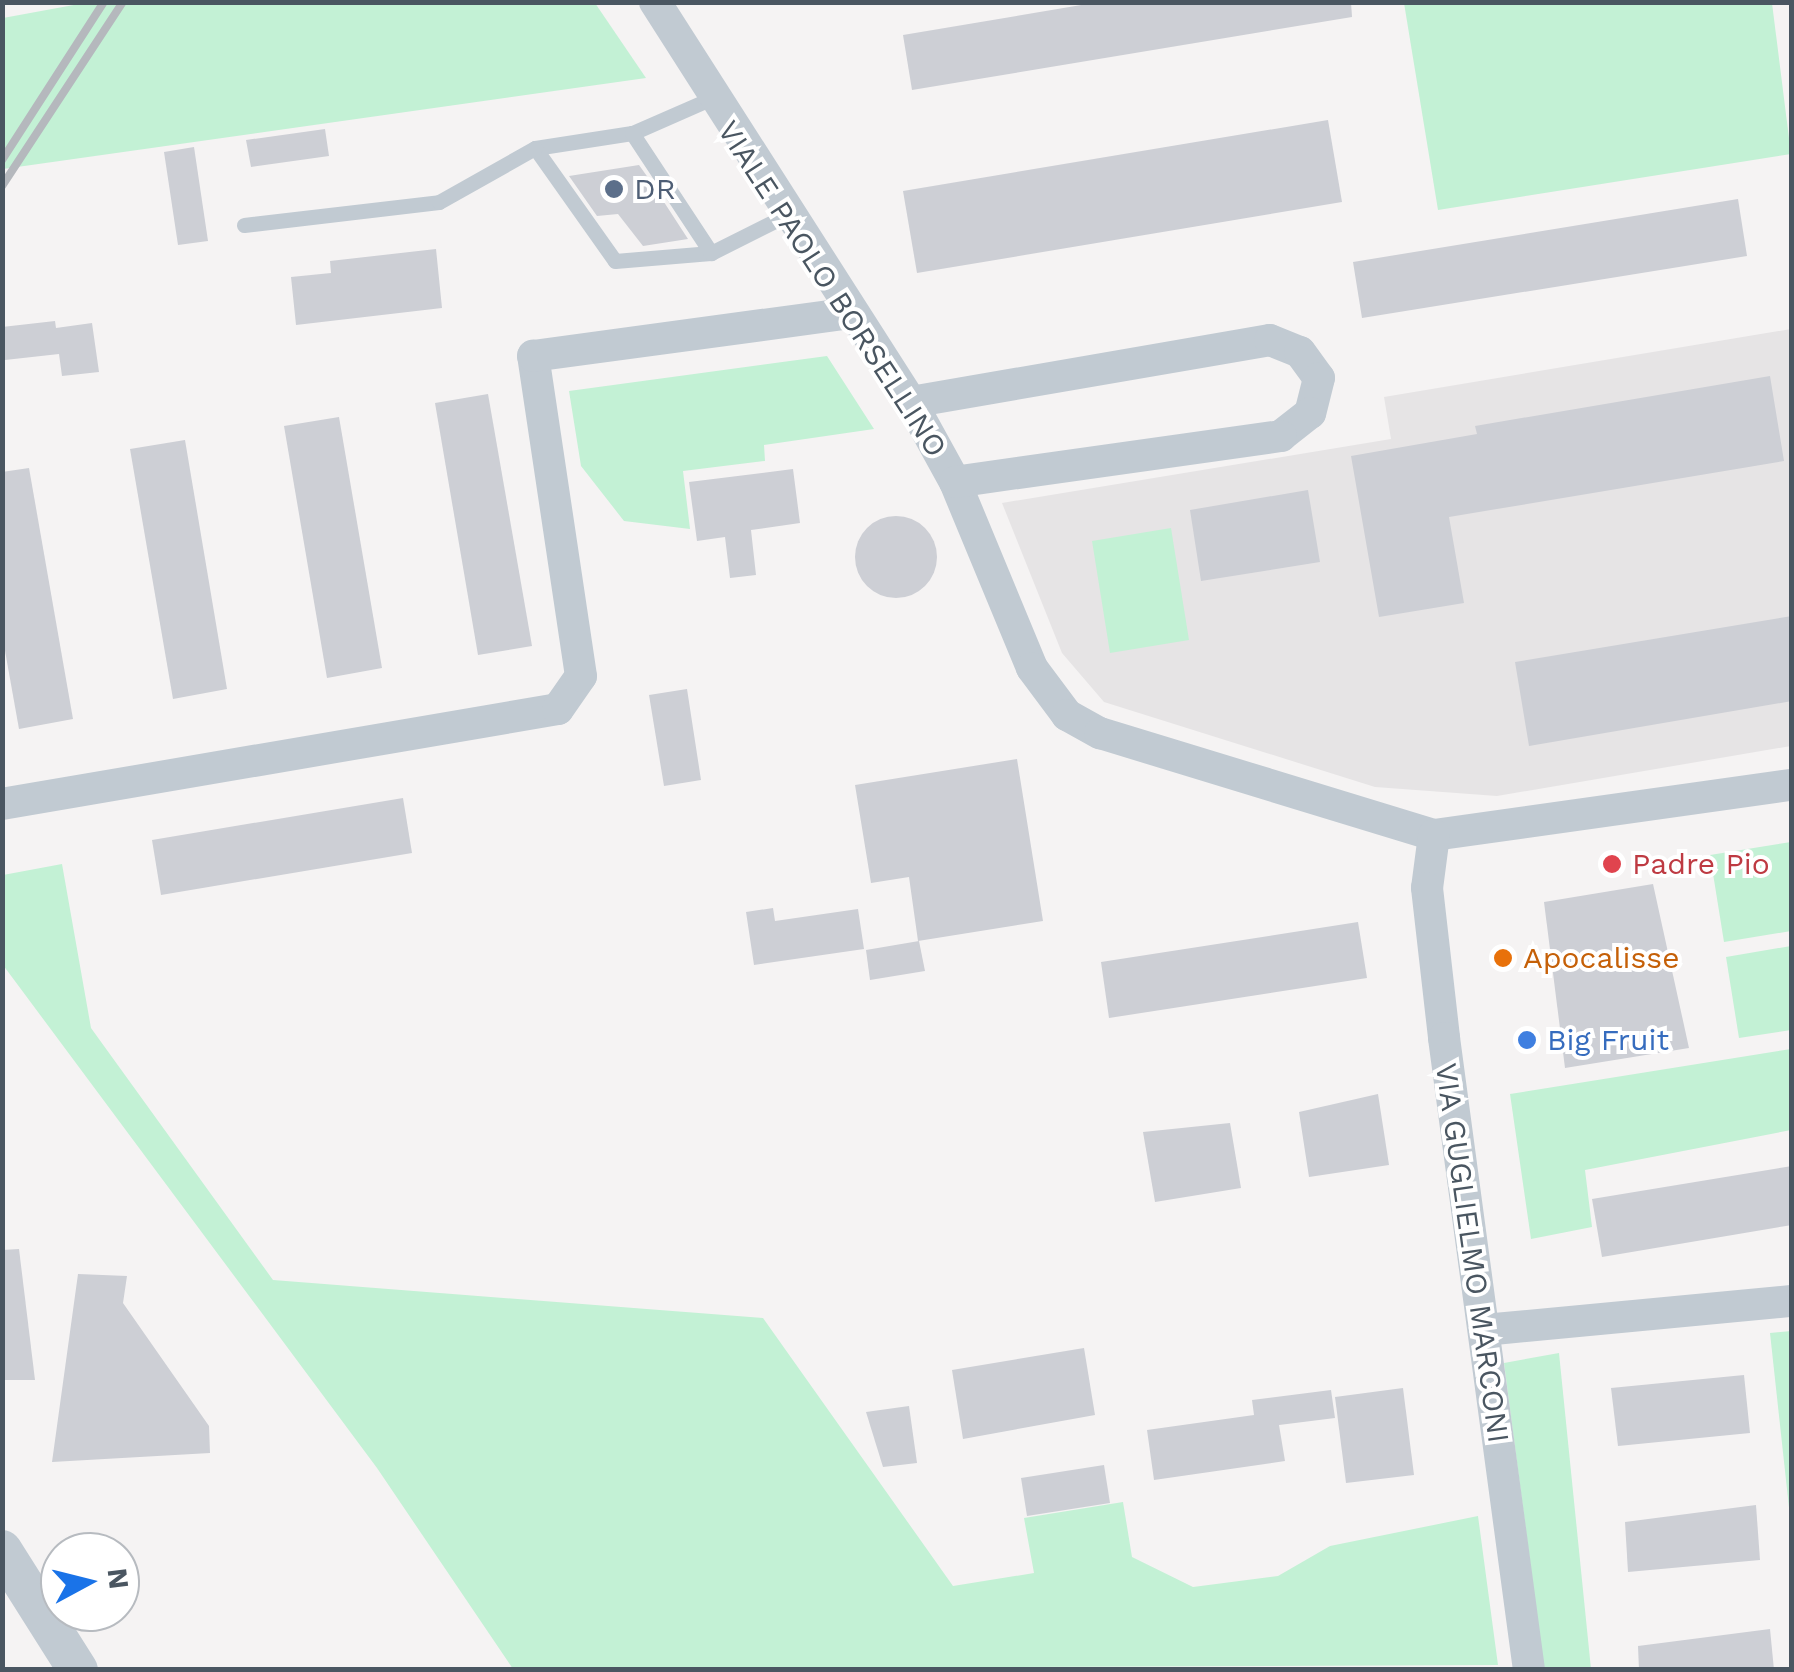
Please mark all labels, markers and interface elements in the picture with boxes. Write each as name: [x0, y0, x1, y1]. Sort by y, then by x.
street label: VIALE PAOLO BORSELLINO: [710, 114, 954, 464]
place label: DR: [634, 171, 676, 207]
marker: DR: [603, 178, 625, 200]
place label: Padre Pio: [1632, 846, 1770, 882]
marker: Padre Pio: [1601, 853, 1623, 875]
place label: Apocalisse: [1523, 940, 1679, 976]
marker: Apocalisse: [1492, 947, 1514, 969]
place label: Big Fruit: [1547, 1022, 1669, 1058]
marker: Big Fruit: [1516, 1029, 1538, 1051]
street label: VIA GUGLIELMO MARCONI: [1427, 1060, 1517, 1446]
north arrow: [40, 1532, 140, 1632]
text: N: [101, 1566, 136, 1591]

